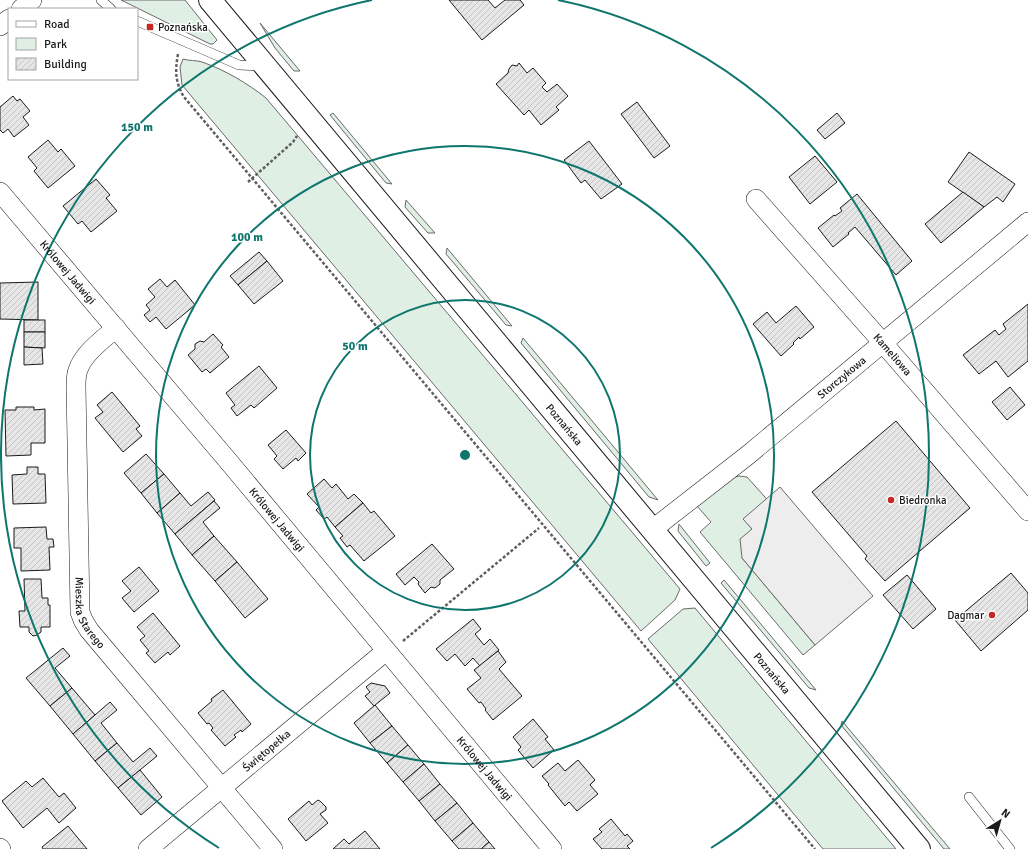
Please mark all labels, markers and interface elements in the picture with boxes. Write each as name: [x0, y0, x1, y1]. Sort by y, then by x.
legend: [8, 8, 138, 80]
text: Road: [44, 17, 70, 32]
place label: Poznańska: [158, 21, 208, 34]
marker: Poznańska: [145, 22, 155, 32]
text: Park: [44, 37, 67, 52]
text: Building: [44, 57, 87, 72]
text: 150 m: [121, 120, 153, 135]
text: 100 m: [231, 230, 263, 245]
street label: Królowej Jadwigi: [37, 238, 98, 307]
street label: Kameliowa: [871, 331, 914, 379]
text: 50 m: [342, 339, 368, 354]
street label: Storczykowa: [815, 353, 869, 402]
street label: Poznańska: [543, 401, 585, 448]
centre of rings: [458, 448, 472, 462]
street label: Królowej Jadwigi: [246, 485, 307, 555]
place label: Biedronka: [899, 494, 947, 507]
marker: Biedronka: [886, 495, 896, 505]
street label: Mieszka Starego: [72, 577, 108, 651]
place label: Dagmar: [947, 609, 984, 622]
marker: Dagmar: [987, 610, 997, 620]
street label: Poznańska: [751, 650, 793, 697]
street label: Świętopełka: [240, 727, 294, 774]
street label: Królowej Jadwigi: [454, 734, 515, 803]
north arrow: [980, 801, 1020, 841]
text: N: [999, 806, 1013, 821]

